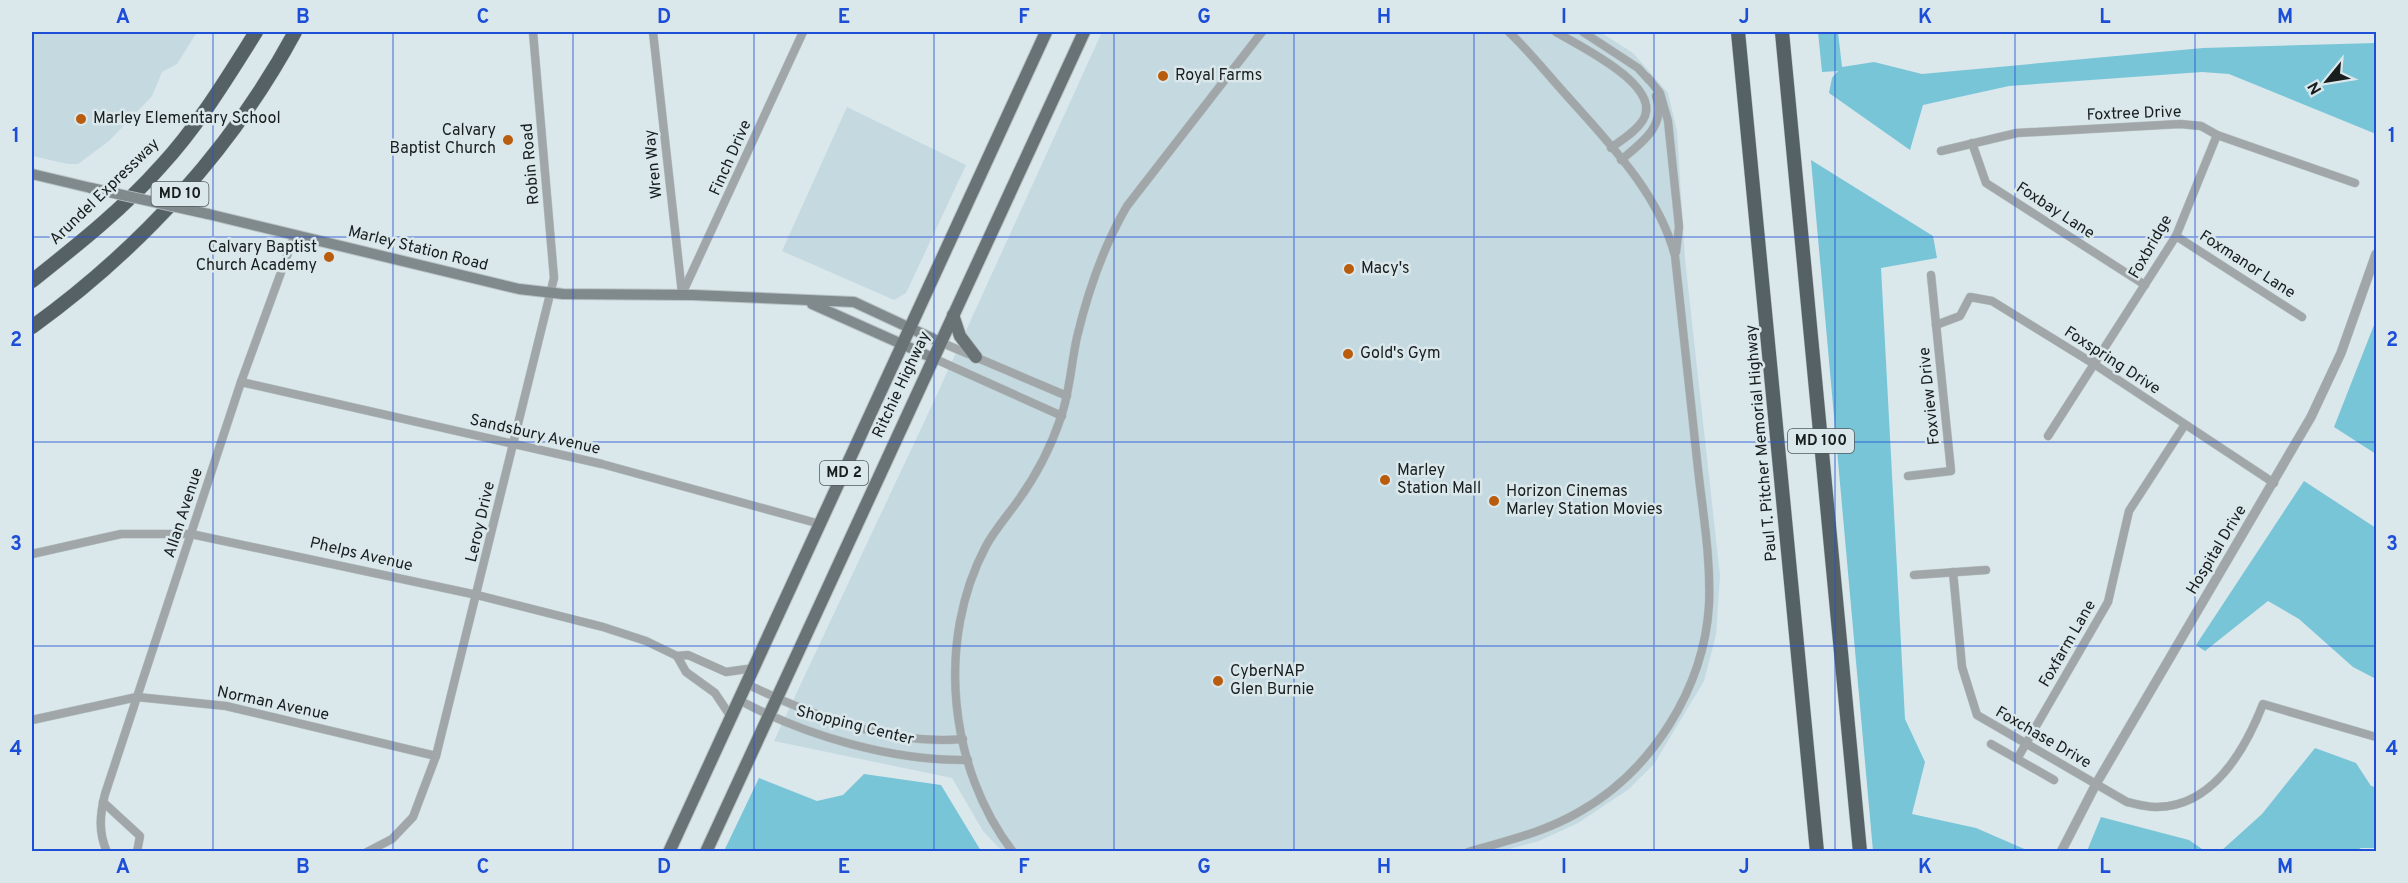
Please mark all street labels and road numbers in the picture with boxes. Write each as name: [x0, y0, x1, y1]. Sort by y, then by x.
street label: Foxtree Drive: [2086, 102, 2182, 126]
street label: Finch Drive: [705, 117, 757, 199]
street label: Robin Road: [517, 122, 545, 206]
street label: Wren Way: [640, 128, 668, 200]
street label: Arundel Expressway: [46, 134, 164, 250]
street label: Foxbay Lane: [2012, 178, 2098, 244]
road number: MD 10: [152, 182, 208, 206]
street label: Foxbridge: [2125, 212, 2177, 282]
street label: Marley Station Road: [346, 222, 490, 276]
street label: Foxmanor Lane: [2195, 227, 2299, 303]
street label: Foxspring Drive: [2060, 322, 2164, 400]
street label: Paul T. Pitcher Memorial Highway: [1742, 324, 1782, 562]
street label: Ritchie Highway: [869, 329, 935, 441]
street label: Foxview Drive: [1915, 346, 1945, 446]
street label: Sandsbury Avenue: [468, 410, 602, 460]
road number: MD 100: [1788, 429, 1854, 453]
road number: MD 2: [820, 461, 868, 485]
street label: Allan Avenue: [160, 465, 208, 561]
street label: Leroy Drive: [462, 480, 500, 564]
street label: Hospital Drive: [2182, 502, 2252, 598]
street label: Phelps Avenue: [308, 533, 414, 577]
street label: Foxfarm Lane: [2035, 597, 2101, 691]
street label: Norman Avenue: [215, 682, 331, 726]
street label: Shopping Center: [794, 702, 916, 750]
street label: Foxchase Drive: [1992, 703, 2094, 773]

